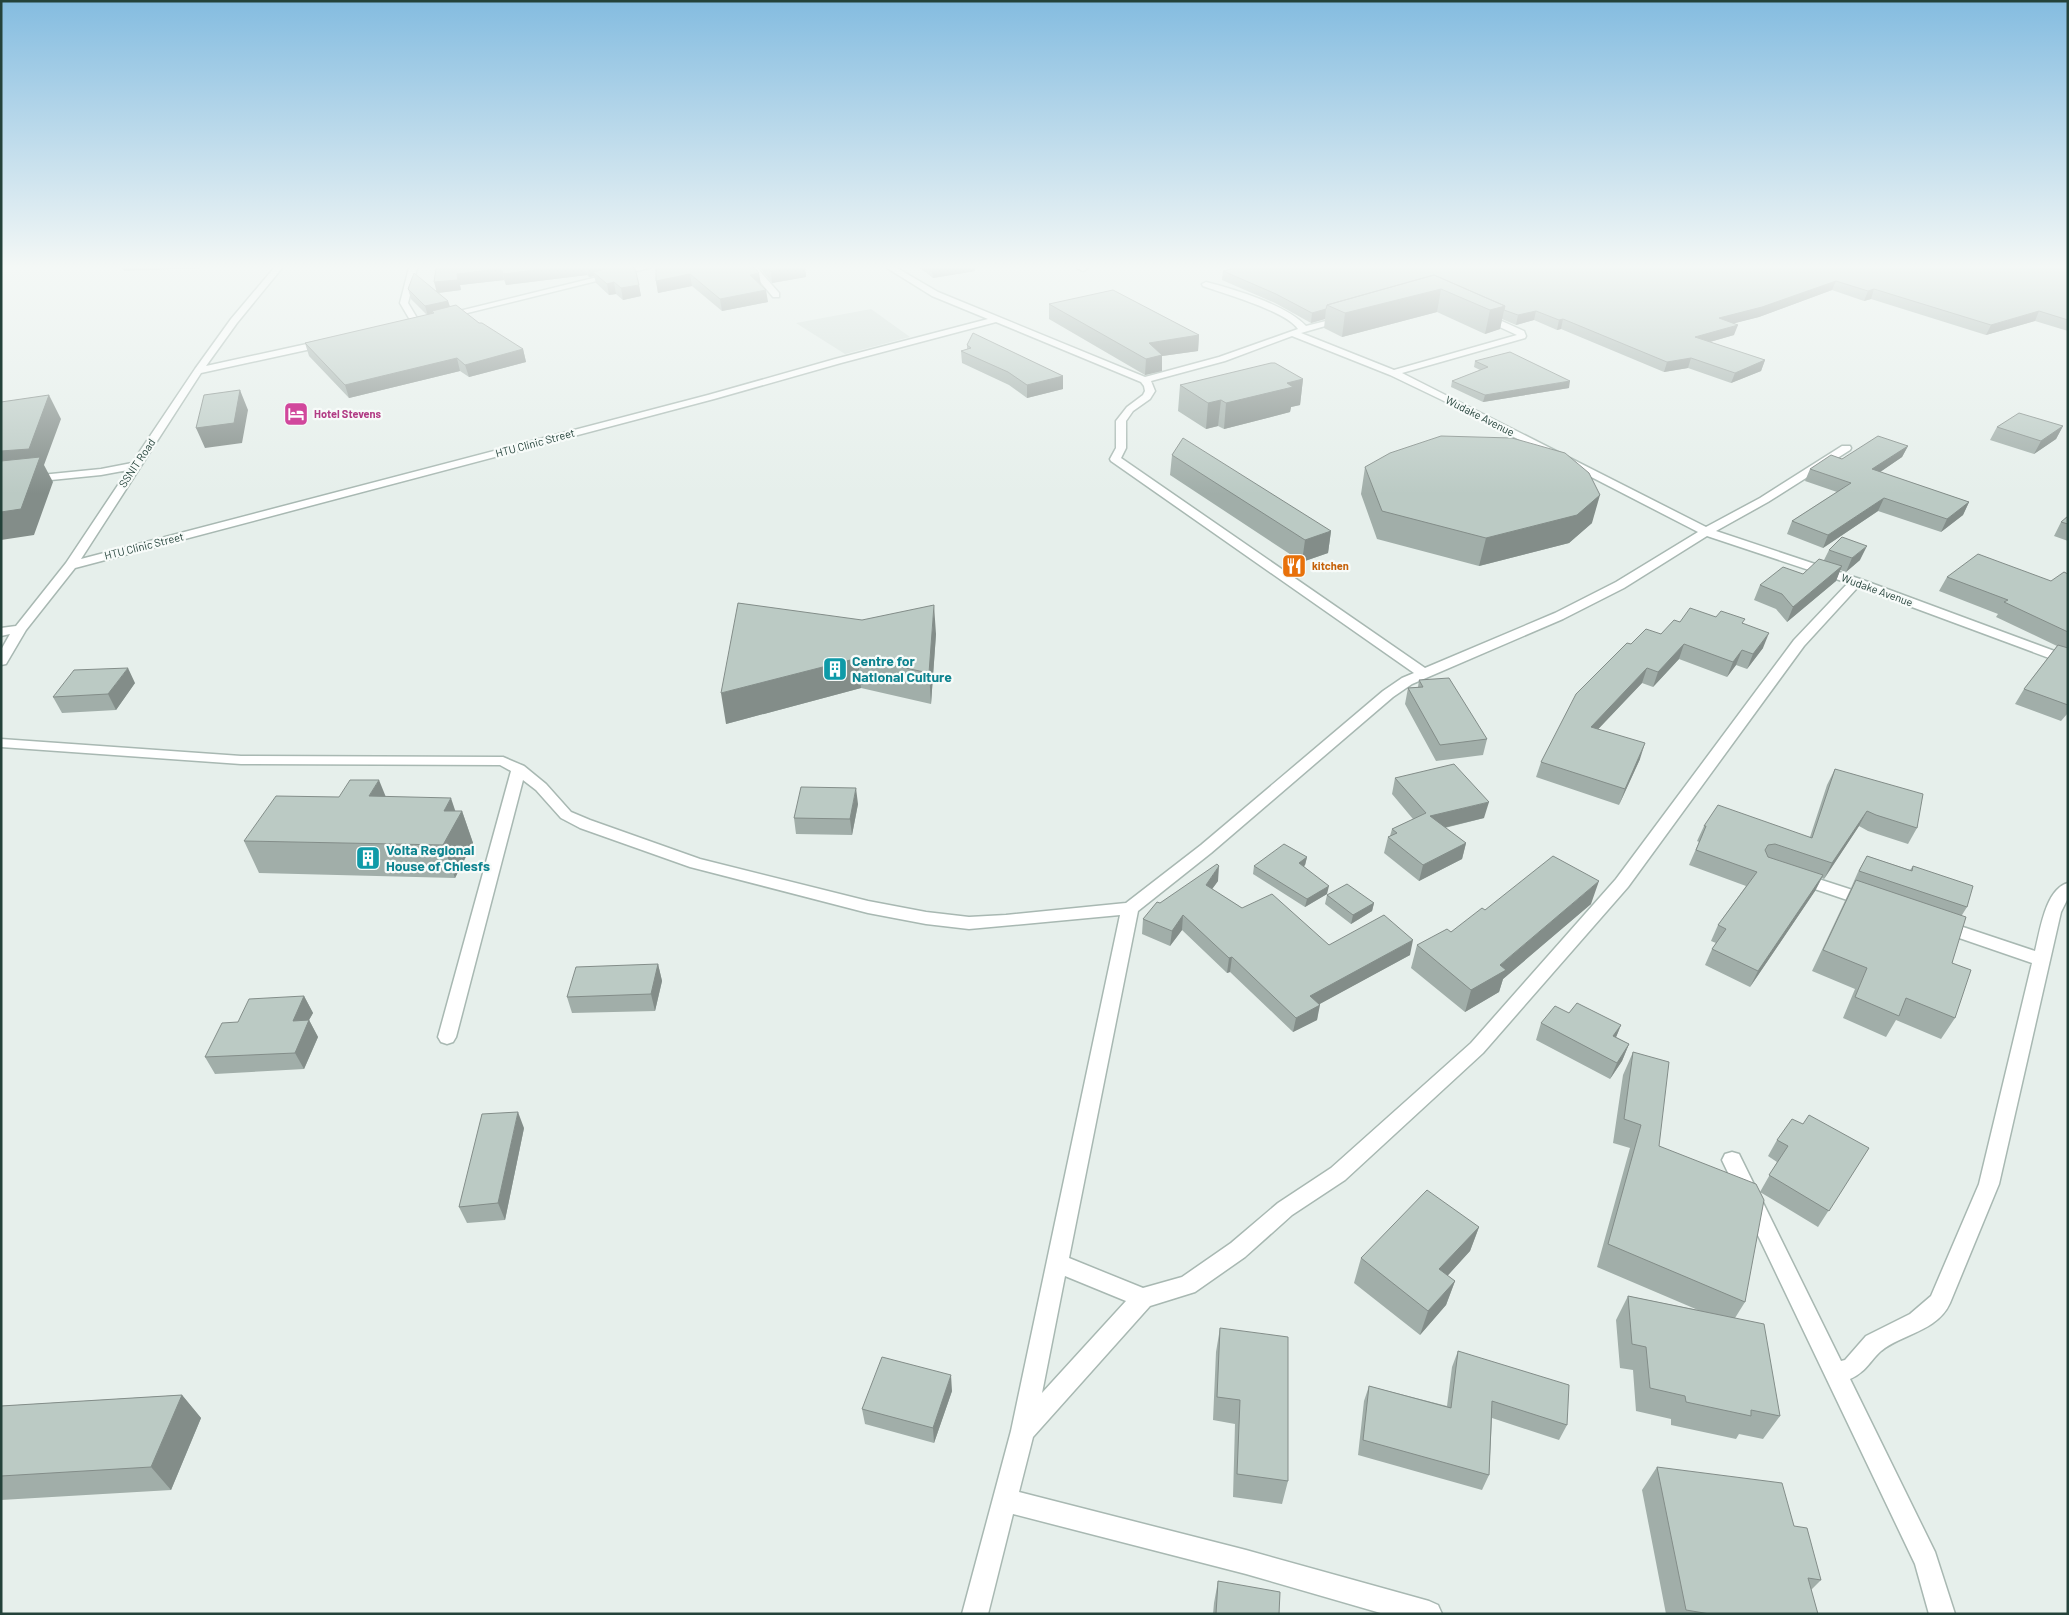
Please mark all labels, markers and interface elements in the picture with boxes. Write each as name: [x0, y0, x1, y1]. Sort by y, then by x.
street label: Wudake Avenue: [1444, 393, 1517, 439]
hotel icon: Hotel Stevens: [283, 401, 309, 427]
place label: Hotel Stevens: [314, 407, 382, 420]
street label: HTU Clinic Street: [494, 426, 576, 459]
street label: SSNIT Road: [116, 436, 158, 490]
street label: HTU Clinic Street: [103, 529, 185, 562]
restaurant icon: kitchen: [1281, 553, 1307, 579]
place label: kitchen: [1312, 559, 1349, 572]
street label: Wudake Avenue: [1840, 571, 1915, 609]
place label: Centre for National Culture: [852, 652, 952, 685]
building icon: Centre for National Culture: [822, 656, 848, 682]
place label: Volta Regional House of Chiesfs: [386, 841, 490, 874]
building icon: Volta Regional House of Chiesfs: [355, 845, 381, 871]

